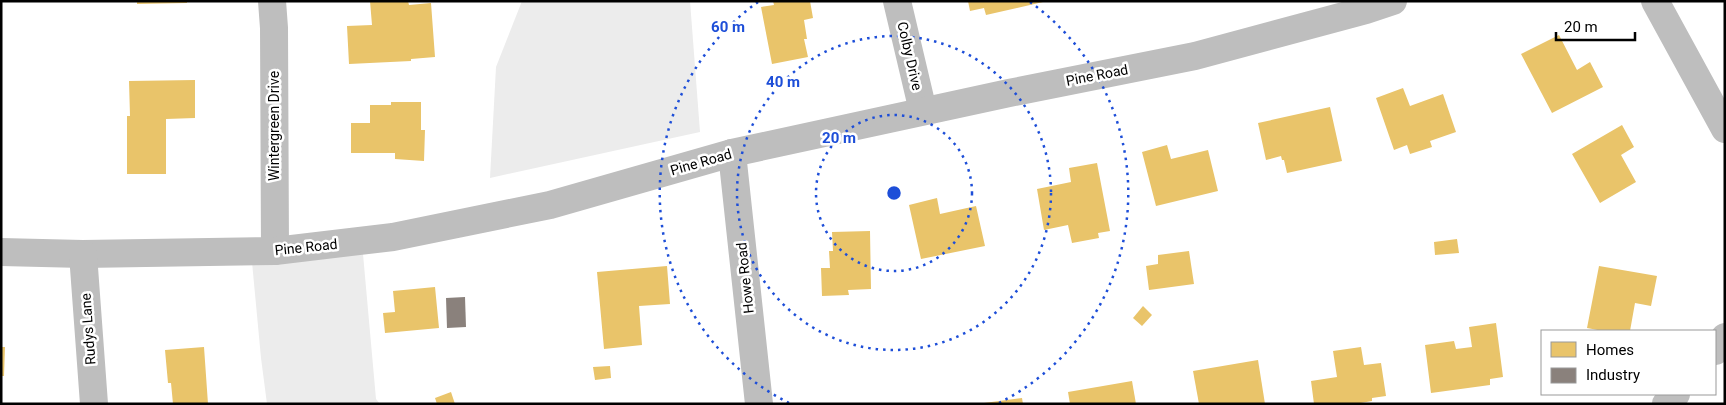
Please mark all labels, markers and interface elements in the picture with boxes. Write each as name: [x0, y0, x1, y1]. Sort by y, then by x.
scale bar: [1556, 10, 1635, 42]
text: 60 m: [711, 18, 745, 36]
text: 20 m: [1564, 18, 1598, 36]
street label: Colby Drive: [894, 20, 926, 92]
street label: Pine Road: [1065, 61, 1129, 89]
street label: Wintergreen Drive: [266, 71, 282, 181]
text: 40 m: [766, 73, 800, 91]
text: 20 m: [822, 129, 856, 147]
street label: Pine Road: [669, 146, 733, 178]
centre of rings: [885, 184, 903, 202]
street label: Pine Road: [274, 236, 338, 258]
street label: Howe Road: [733, 242, 757, 314]
street label: Rudys Lane: [78, 293, 98, 365]
legend: [1541, 330, 1716, 395]
text: Homes: [1586, 341, 1634, 359]
text: Industry: [1586, 366, 1640, 384]

